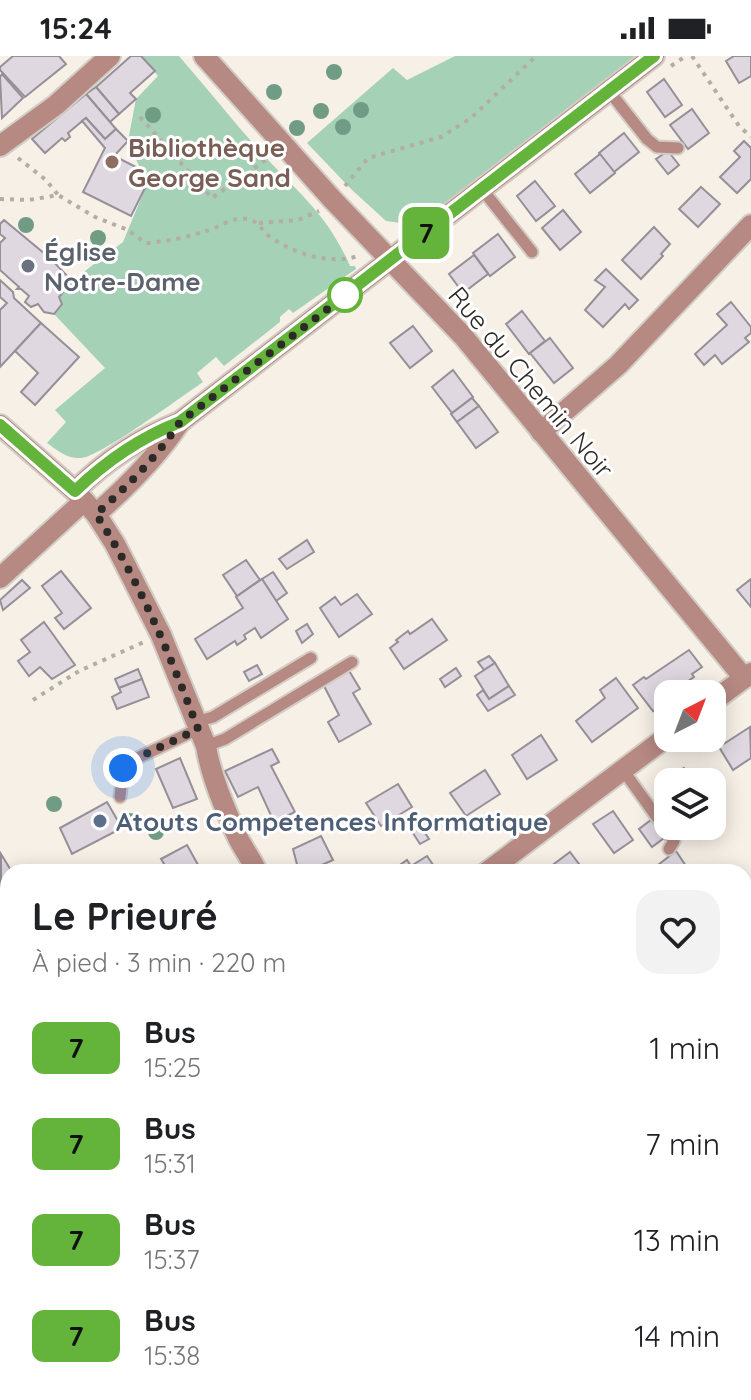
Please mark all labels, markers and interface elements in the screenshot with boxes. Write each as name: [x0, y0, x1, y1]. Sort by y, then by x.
text: 15:24: [40, 9, 112, 47]
place label: Bibliothèque George Sand: [128, 131, 291, 194]
marker: Bibliothèque George Sand: [103, 153, 121, 171]
line badge: 7: [400, 207, 452, 259]
text: 7: [418, 215, 434, 250]
place label: Église Notre-Dame: [44, 235, 201, 298]
marker: Église Notre-Dame: [19, 257, 37, 275]
unlabelled marker: [328, 278, 362, 312]
street label: Rue du Chemin Noir: [441, 280, 621, 484]
north arrow: [654, 680, 726, 752]
map controls: [654, 680, 726, 840]
your location: [103, 748, 143, 788]
button: layers: [654, 768, 726, 840]
place label: Atouts Competences Informatique: [116, 805, 548, 838]
marker: Atouts Competences Informatique: [91, 812, 109, 830]
button: heart: [636, 890, 720, 974]
text: Le Prieuré: [32, 892, 218, 940]
text: À pied · 3 min · 220 m: [32, 946, 286, 979]
text: Bus: [144, 1013, 196, 1051]
text: 1 min: [650, 1029, 720, 1067]
text: 7: [68, 1030, 84, 1065]
text: 15:25: [144, 1051, 201, 1084]
text: Bus: [144, 1109, 196, 1147]
text: 7 min: [645, 1125, 720, 1163]
text: 7: [68, 1126, 84, 1161]
text: 15:31: [144, 1147, 196, 1180]
text: Bus: [144, 1205, 196, 1243]
text: 13 min: [634, 1221, 720, 1259]
text: 7: [68, 1222, 84, 1257]
text: 15:37: [144, 1243, 200, 1276]
text: Bus: [144, 1301, 196, 1339]
text: 14 min: [634, 1317, 720, 1355]
text: 7: [68, 1318, 84, 1353]
text: 15:38: [144, 1339, 200, 1372]

